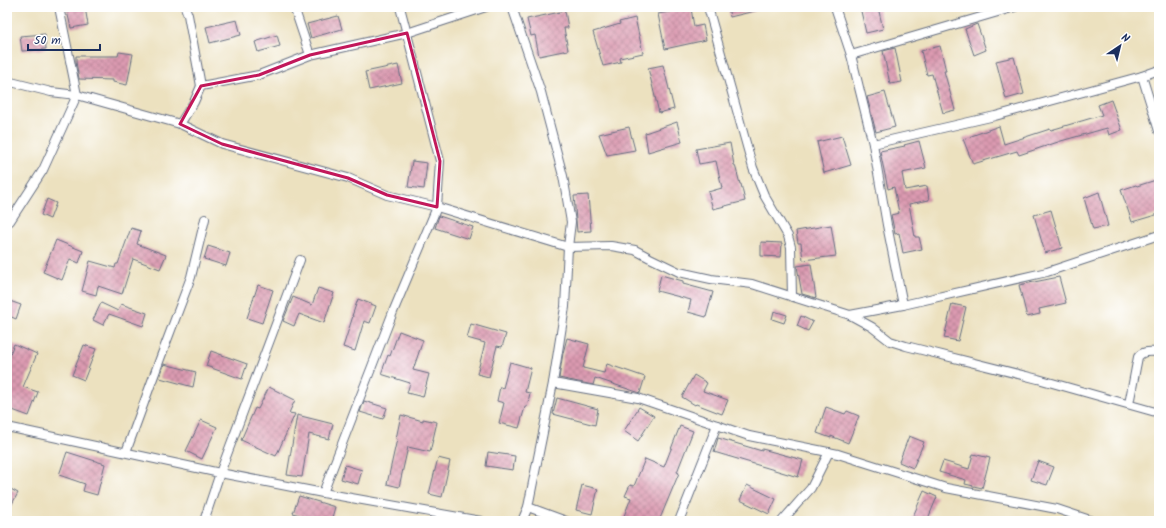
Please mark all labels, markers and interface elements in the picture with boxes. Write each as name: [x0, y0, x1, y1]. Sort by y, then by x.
scale bar: [28, 26, 100, 52]
north arrow: [1100, 26, 1140, 66]
text: N: [1117, 29, 1133, 48]
text: 50 m: [34, 31, 61, 50]

